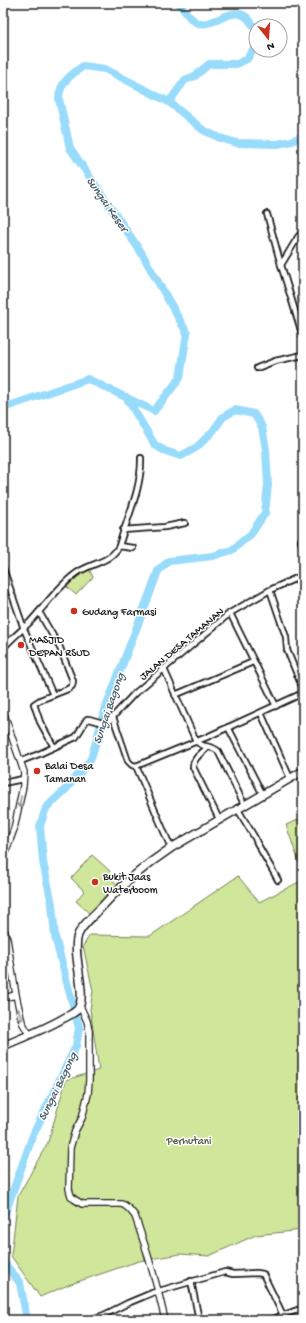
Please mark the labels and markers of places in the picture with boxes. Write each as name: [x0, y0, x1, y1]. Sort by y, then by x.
marker: Gudang Farmasi: [69, 606, 79, 616]
place label: Gudang Farmasi: [82, 607, 157, 619]
place label: MASJID DEPAN RSUD: [28, 635, 91, 660]
marker: MASJID DEPAN RSUD: [16, 640, 26, 650]
place label: Balai Desa Tamanan: [44, 761, 94, 786]
marker: Balai Desa Tamanan: [32, 766, 42, 776]
place label: Bukit Jaas Waterboom: [102, 872, 158, 897]
marker: Bukit Jaas Waterboom: [90, 877, 100, 887]

